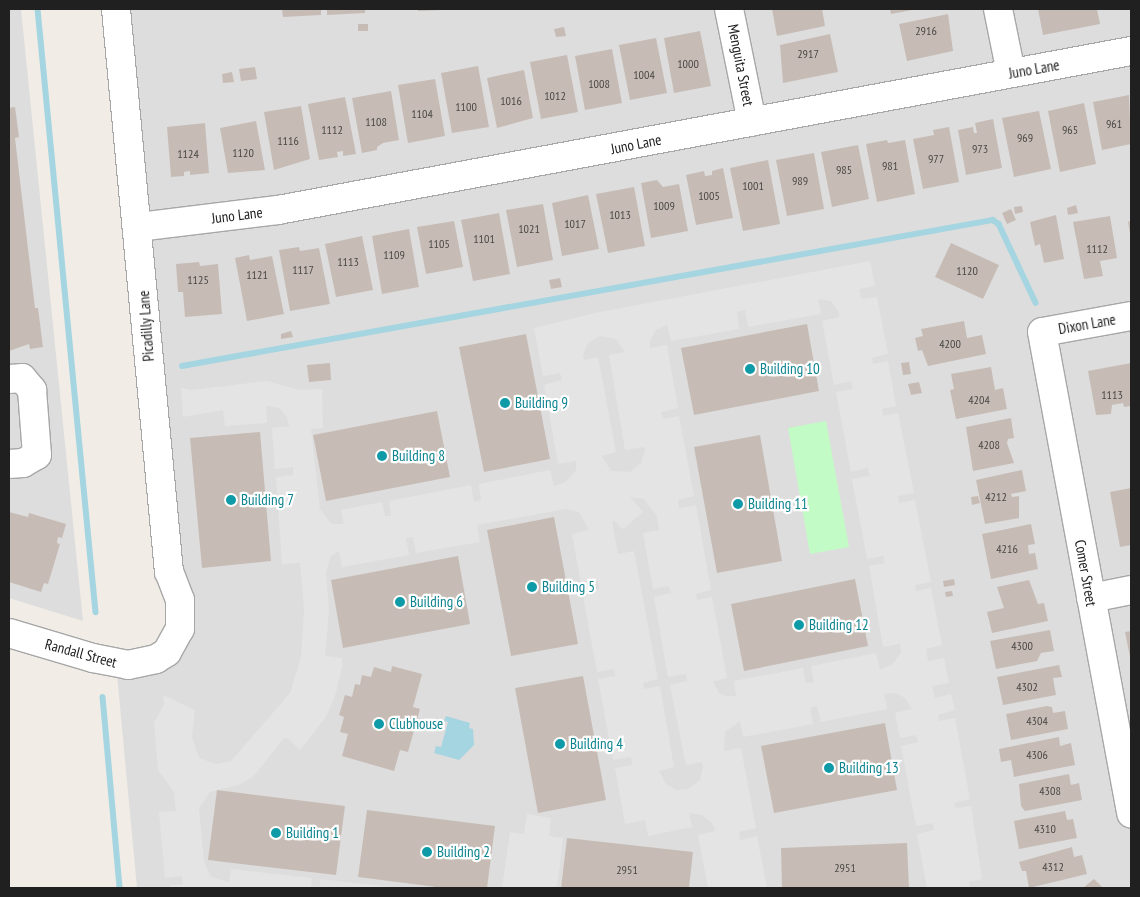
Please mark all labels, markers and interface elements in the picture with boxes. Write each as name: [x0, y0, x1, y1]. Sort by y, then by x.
street label: Menguita Street: [724, 23, 758, 107]
house number: 2916: [915, 24, 937, 38]
house number: 2917: [797, 47, 819, 61]
street label: Juno Lane: [1007, 56, 1061, 82]
house number: 1000: [677, 57, 699, 71]
house number: 1004: [633, 68, 655, 82]
house number: 1008: [588, 77, 610, 91]
house number: 1012: [544, 89, 566, 103]
house number: 1016: [500, 94, 522, 108]
house number: 1100: [455, 100, 477, 114]
house number: 1104: [411, 107, 433, 121]
house number: 1108: [365, 115, 387, 129]
house number: 961: [1106, 117, 1122, 131]
house number: 1112: [321, 123, 343, 137]
house number: 965: [1062, 123, 1078, 137]
street label: Juno Lane: [609, 130, 663, 158]
house number: 969: [1017, 131, 1033, 145]
house number: 1116: [277, 134, 299, 148]
house number: 973: [972, 142, 988, 156]
house number: 1120: [232, 146, 254, 160]
house number: 1124: [177, 147, 199, 161]
house number: 977: [928, 152, 944, 166]
house number: 981: [882, 159, 898, 173]
house number: 985: [836, 163, 852, 177]
house number: 989: [792, 174, 808, 188]
house number: 1001: [742, 179, 764, 193]
house number: 1005: [698, 189, 720, 203]
house number: 1009: [653, 199, 675, 213]
street label: Juno Lane: [211, 203, 263, 227]
house number: 1013: [609, 208, 631, 222]
house number: 1017: [564, 217, 586, 231]
house number: 1021: [518, 222, 540, 236]
house number: 1101: [473, 232, 495, 246]
house number: 1105: [428, 237, 450, 251]
house number: 1112: [1086, 242, 1108, 256]
house number: 1109: [383, 248, 405, 262]
house number: 1113: [337, 255, 359, 269]
house number: 1117: [292, 263, 314, 277]
house number: 1120: [956, 264, 978, 278]
house number: 1121: [246, 268, 268, 282]
house number: 1125: [187, 273, 209, 287]
street label: Picadilly Lane: [135, 290, 157, 362]
street label: Dixon Lane: [1057, 310, 1117, 338]
house number: 4200: [939, 337, 961, 351]
place label: Building 10: [760, 360, 820, 378]
marker: Building 10: [744, 363, 756, 375]
house number: 1113: [1101, 388, 1123, 402]
house number: 4204: [968, 393, 990, 407]
place label: Building 9: [515, 394, 568, 412]
marker: Building 9: [499, 397, 511, 409]
house number: 4208: [978, 438, 1000, 452]
place label: Building 8: [392, 447, 445, 465]
marker: Building 8: [376, 450, 388, 462]
house number: 4212: [985, 490, 1007, 504]
place label: Building 7: [241, 491, 294, 509]
marker: Building 7: [225, 494, 237, 506]
place label: Building 11: [748, 495, 808, 513]
marker: Building 11: [732, 498, 744, 510]
street label: Comer Street: [1071, 538, 1101, 608]
house number: 4216: [996, 542, 1018, 556]
place label: Building 5: [542, 578, 595, 596]
marker: Building 5: [526, 581, 538, 593]
place label: Building 6: [410, 593, 463, 611]
marker: Building 6: [394, 596, 406, 608]
place label: Building 12: [809, 616, 869, 634]
marker: Building 12: [793, 619, 805, 631]
street label: Randall Street: [43, 635, 119, 671]
house number: 4300: [1011, 639, 1033, 653]
house number: 4302: [1016, 680, 1038, 694]
house number: 4304: [1026, 714, 1048, 728]
place label: Clubhouse: [389, 715, 443, 733]
marker: Clubhouse: [373, 718, 385, 730]
place label: Building 4: [570, 735, 623, 753]
marker: Building 4: [554, 738, 566, 750]
house number: 4306: [1026, 748, 1048, 762]
place label: Building 13: [839, 759, 899, 777]
marker: Building 13: [823, 762, 835, 774]
house number: 4308: [1039, 784, 1061, 798]
house number: 4310: [1034, 822, 1056, 836]
place label: Building 1: [286, 824, 339, 842]
marker: Building 1: [270, 827, 282, 839]
place label: Building 2: [437, 843, 490, 861]
marker: Building 2: [421, 846, 433, 858]
house number: 4312: [1042, 860, 1064, 874]
house number: 2951: [834, 861, 856, 875]
house number: 2951: [616, 863, 638, 877]

